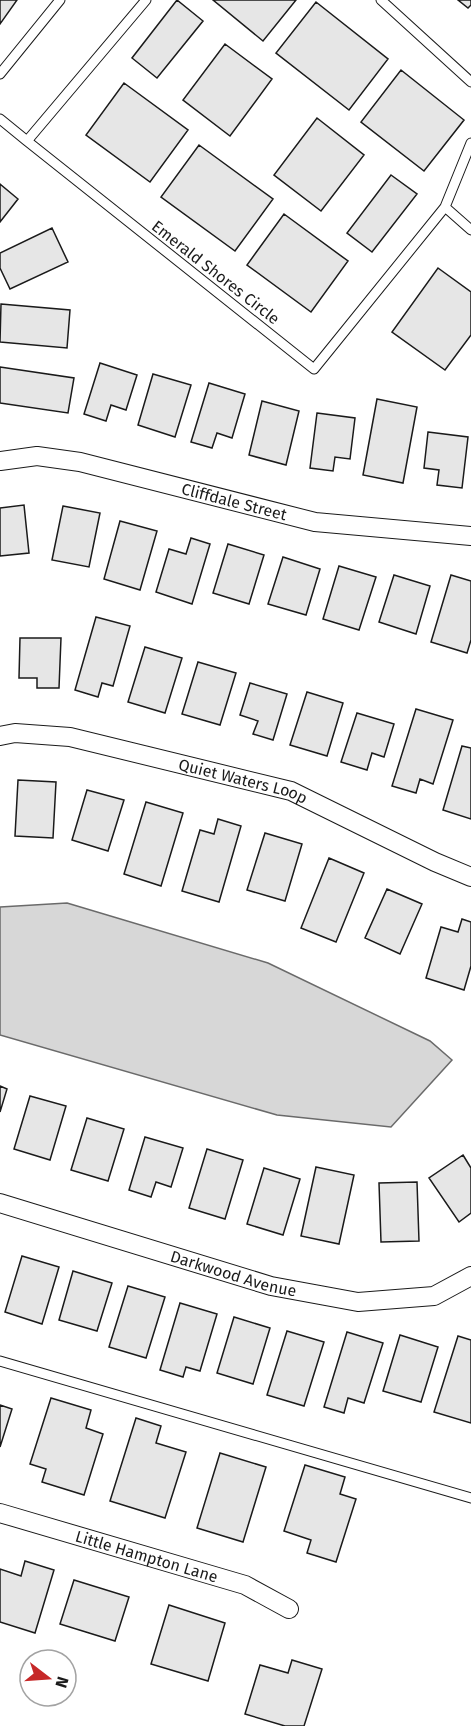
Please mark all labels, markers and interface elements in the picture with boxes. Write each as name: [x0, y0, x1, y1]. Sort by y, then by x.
street label: Emerald Shores Circle: [148, 217, 283, 328]
street label: Cliffdale Street: [180, 479, 289, 524]
street label: Quiet Waters Loop: [177, 755, 311, 808]
street label: Darkwood Avenue: [168, 1247, 298, 1301]
street label: Little Hampton Lane: [73, 1527, 220, 1587]
north arrow: [18, 1648, 78, 1708]
text: N: [51, 1674, 73, 1690]

